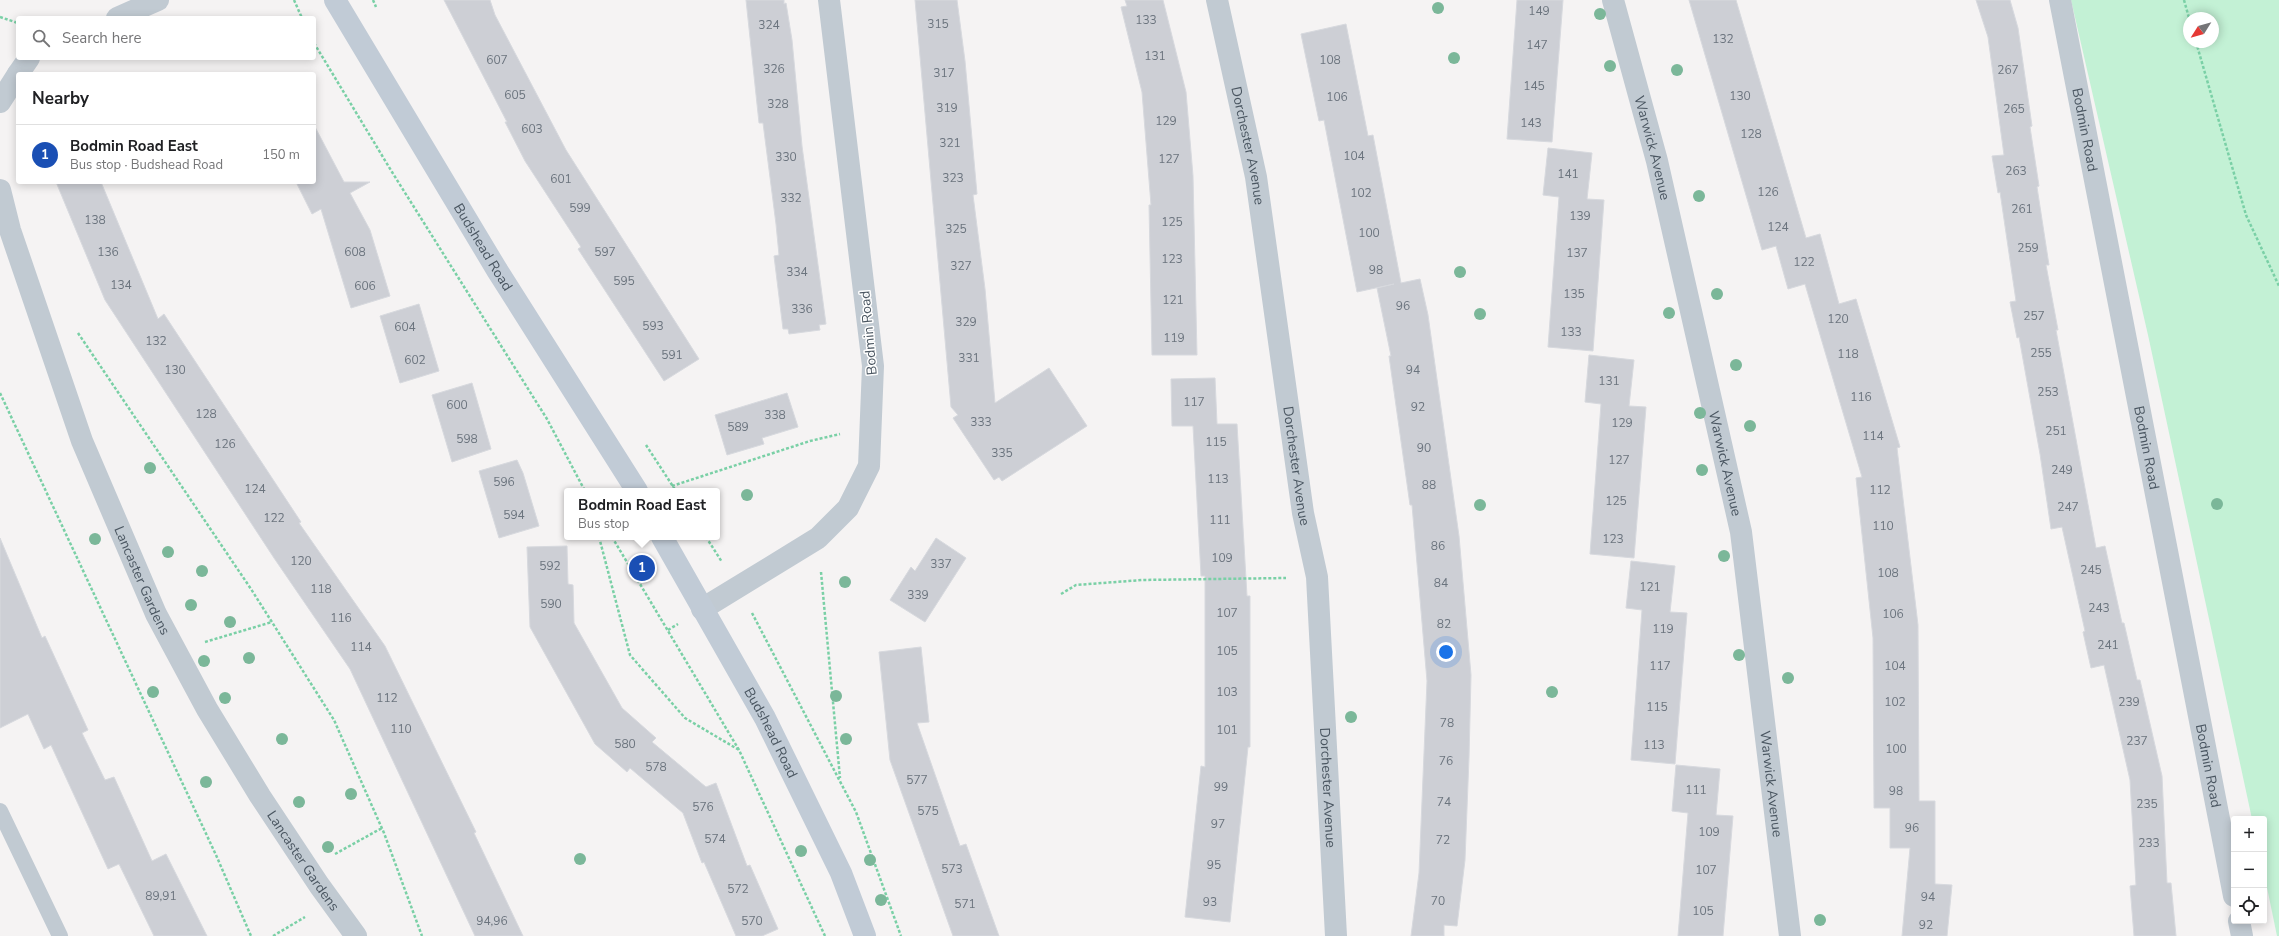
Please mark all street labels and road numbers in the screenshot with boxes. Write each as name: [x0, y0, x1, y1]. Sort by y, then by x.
street label: Dorchester Avenue: [1226, 85, 1269, 206]
street label: Bodmin Road: [2067, 86, 2102, 173]
street label: Warwick Avenue: [1630, 93, 1675, 202]
street label: Budshead Road: [449, 200, 517, 295]
street label: Bodmin Road: [855, 290, 882, 376]
street label: Bodmin Road: [2129, 404, 2164, 491]
street label: Dorchester Avenue: [1278, 405, 1314, 527]
street label: Warwick Avenue: [1704, 409, 1746, 518]
street label: Lancaster Gardens: [109, 523, 175, 639]
street label: Budshead Road: [740, 684, 802, 781]
street label: Bodmin Road: [2191, 722, 2226, 809]
street label: Dorchester Avenue: [1315, 727, 1340, 848]
street label: Warwick Avenue: [1755, 730, 1787, 838]
street label: Lancaster Gardens: [262, 807, 344, 915]

